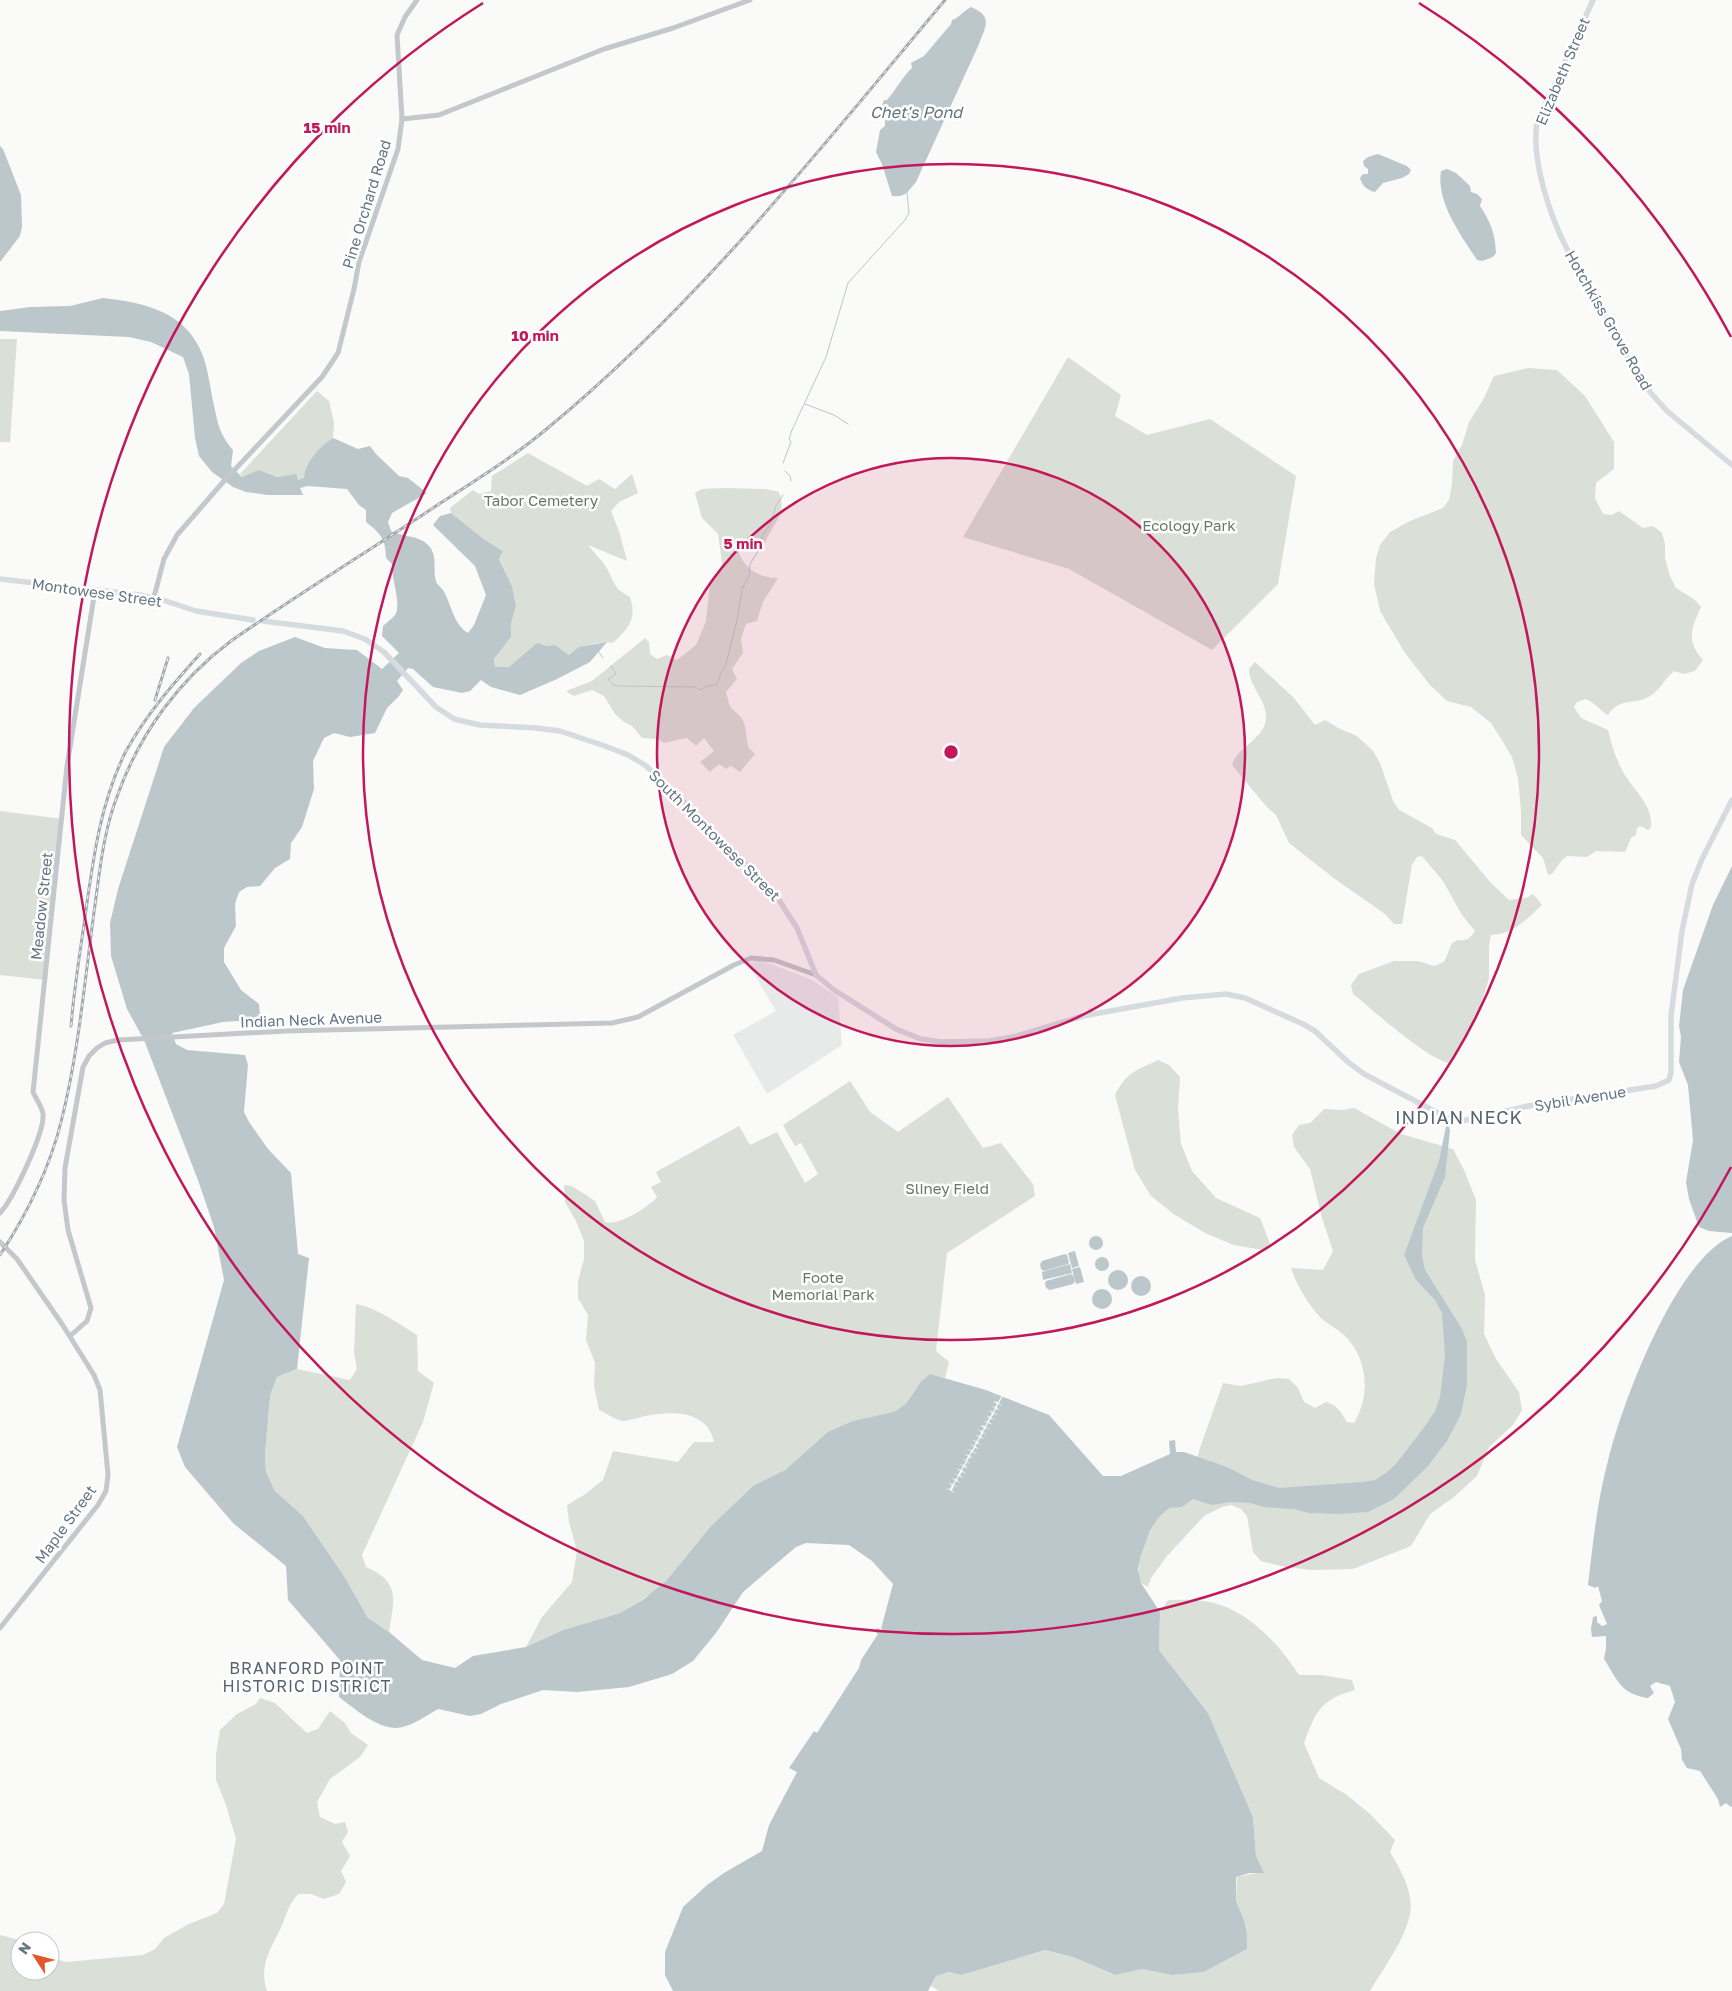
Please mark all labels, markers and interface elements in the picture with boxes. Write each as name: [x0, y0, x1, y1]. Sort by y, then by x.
street label: Elizabeth Street: [1531, 14, 1593, 128]
water label: Chet's Pond: [870, 102, 964, 122]
text: 15 min: [304, 118, 350, 136]
street label: Pine Orchard Road: [338, 137, 394, 271]
street label: Hotchkiss Grove Road: [1562, 247, 1656, 393]
text: 10 min: [511, 326, 559, 344]
park label: Tabor Cemetery: [484, 491, 599, 509]
park label: Ecology Park: [1142, 516, 1236, 534]
text: 5 min: [723, 534, 763, 552]
street label: Montowese Street: [31, 574, 163, 610]
centre of rings: [942, 743, 960, 761]
street label: South Montowese Street: [646, 766, 784, 904]
street label: Meadow Street: [26, 851, 56, 961]
street label: Indian Neck Avenue: [240, 1008, 383, 1030]
street label: Sybil Avenue: [1533, 1082, 1627, 1114]
district label: INDIAN NECK: [1395, 1106, 1523, 1128]
park label: Sliney Field: [905, 1179, 989, 1197]
park label: Foote Memorial Park: [771, 1268, 875, 1303]
street label: Maple Street: [31, 1481, 99, 1567]
district label: BRANFORD POINT HISTORIC DISTRICT: [222, 1658, 392, 1696]
north arrow: [10, 1931, 60, 1981]
text: N: [14, 1939, 34, 1957]

